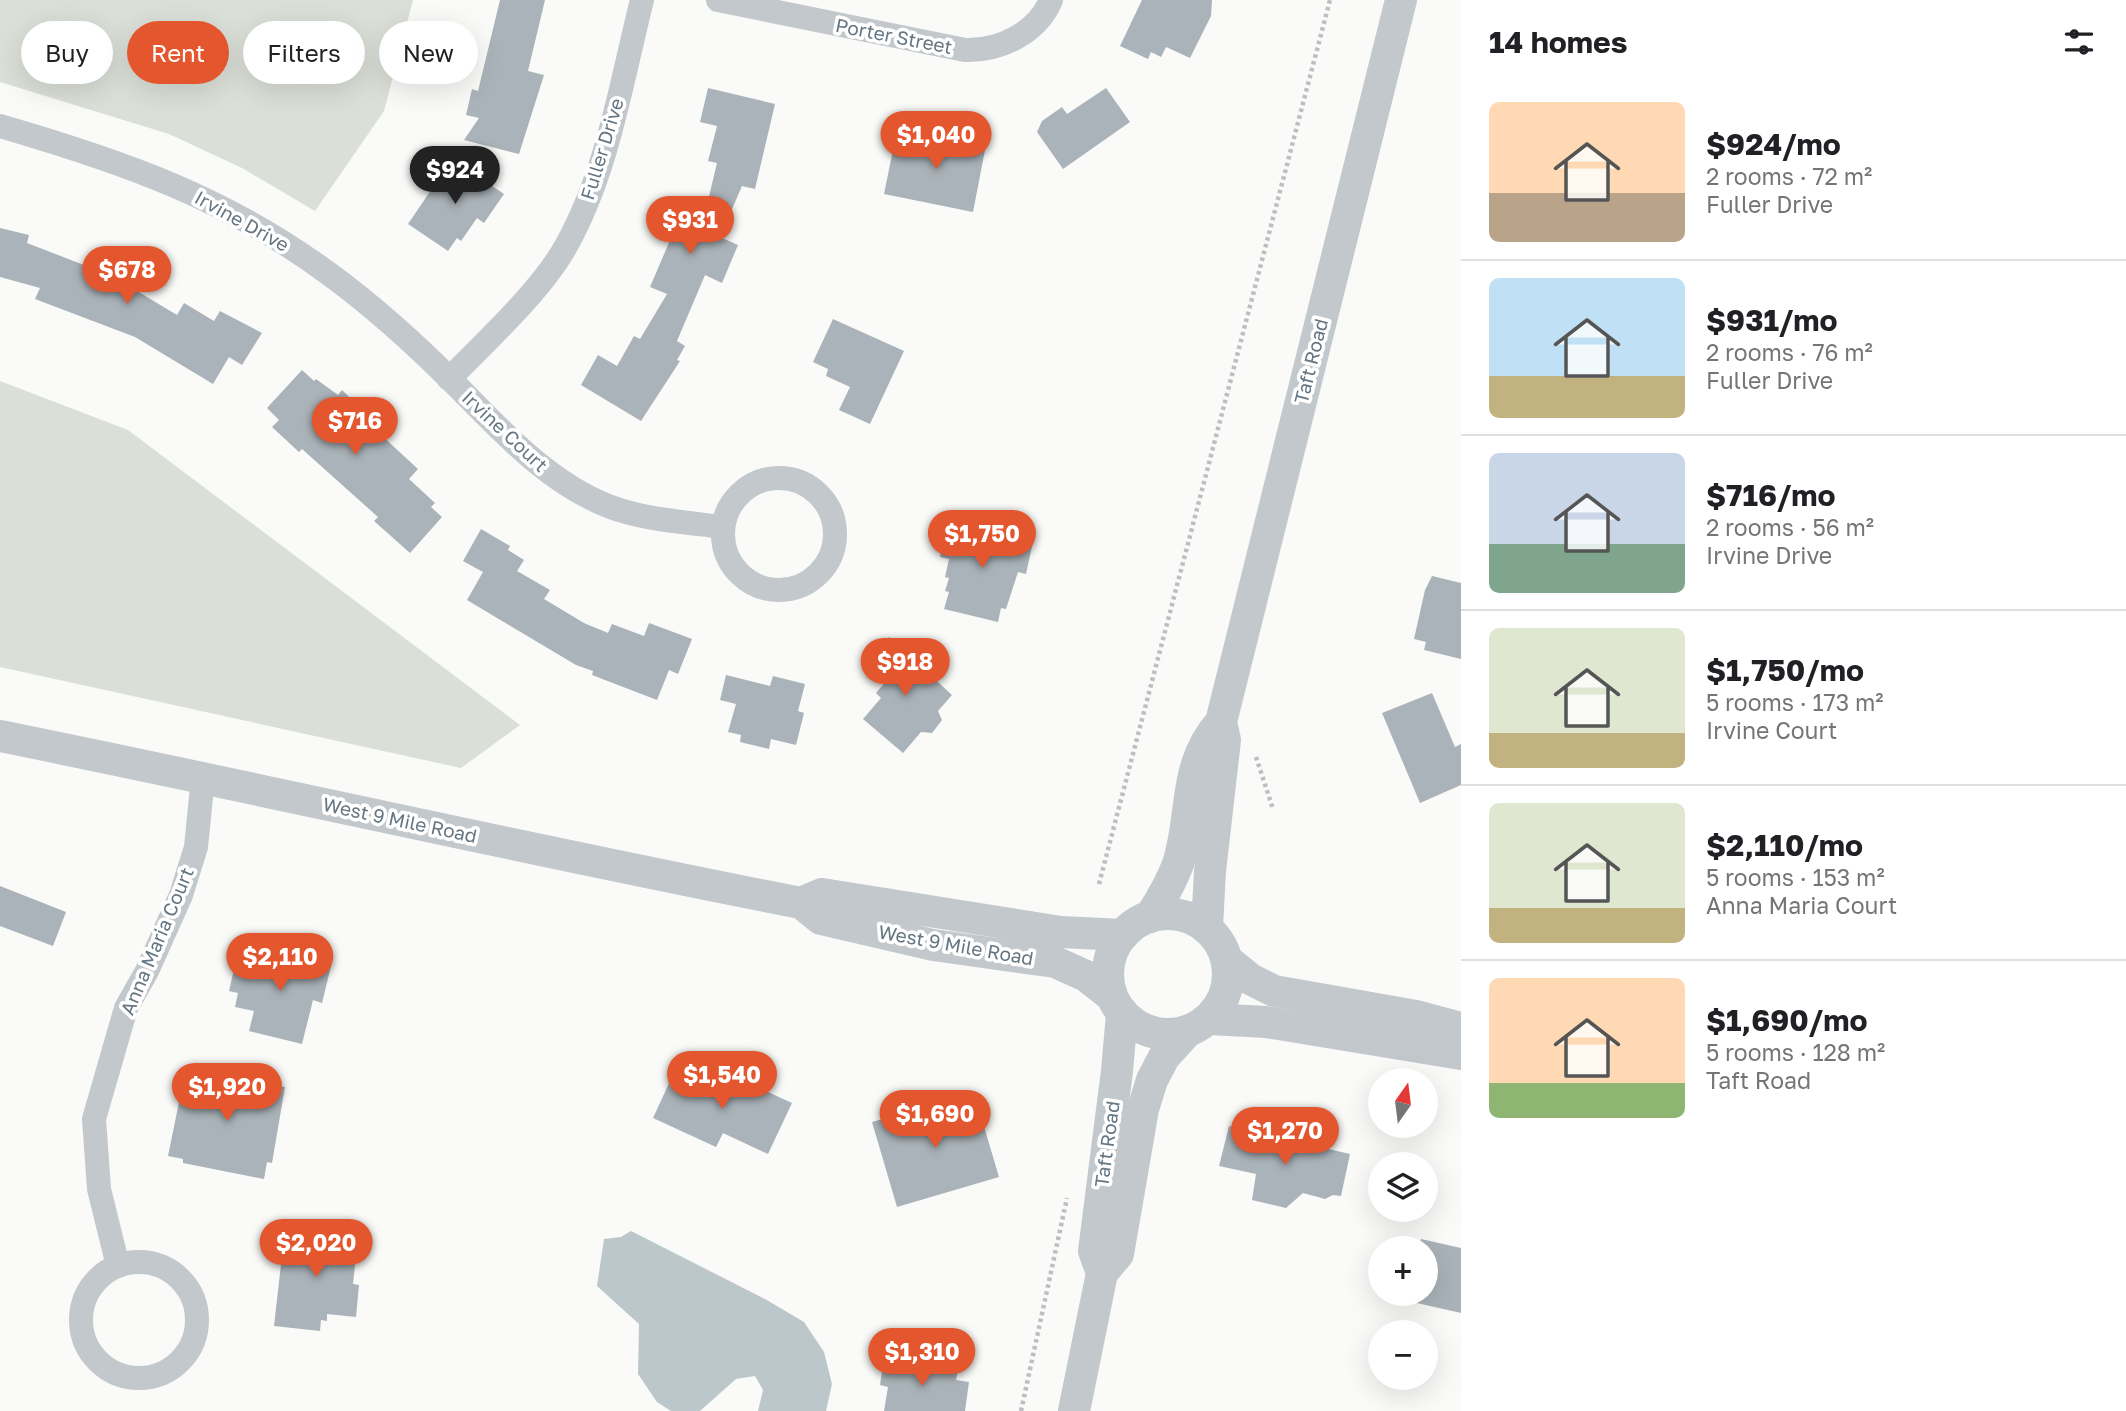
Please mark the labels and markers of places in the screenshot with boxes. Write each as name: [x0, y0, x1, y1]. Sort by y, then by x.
pin: $1,040: [879, 111, 993, 171]
pin: $924: [414, 146, 496, 206]
pin: $931: [649, 196, 731, 256]
pin: $678: [86, 246, 168, 306]
pin: $716: [314, 398, 396, 457]
pin: $1,750: [925, 510, 1039, 570]
pin: $918: [864, 638, 946, 698]
pin: $2,110: [223, 934, 337, 993]
pin: $1,540: [665, 1052, 779, 1111]
pin: $1,920: [170, 1064, 284, 1123]
pin: $1,690: [878, 1090, 992, 1150]
pin: $1,270: [1228, 1108, 1342, 1167]
pin: $2,020: [259, 1220, 373, 1279]
pin: $1,310: [865, 1328, 979, 1388]

